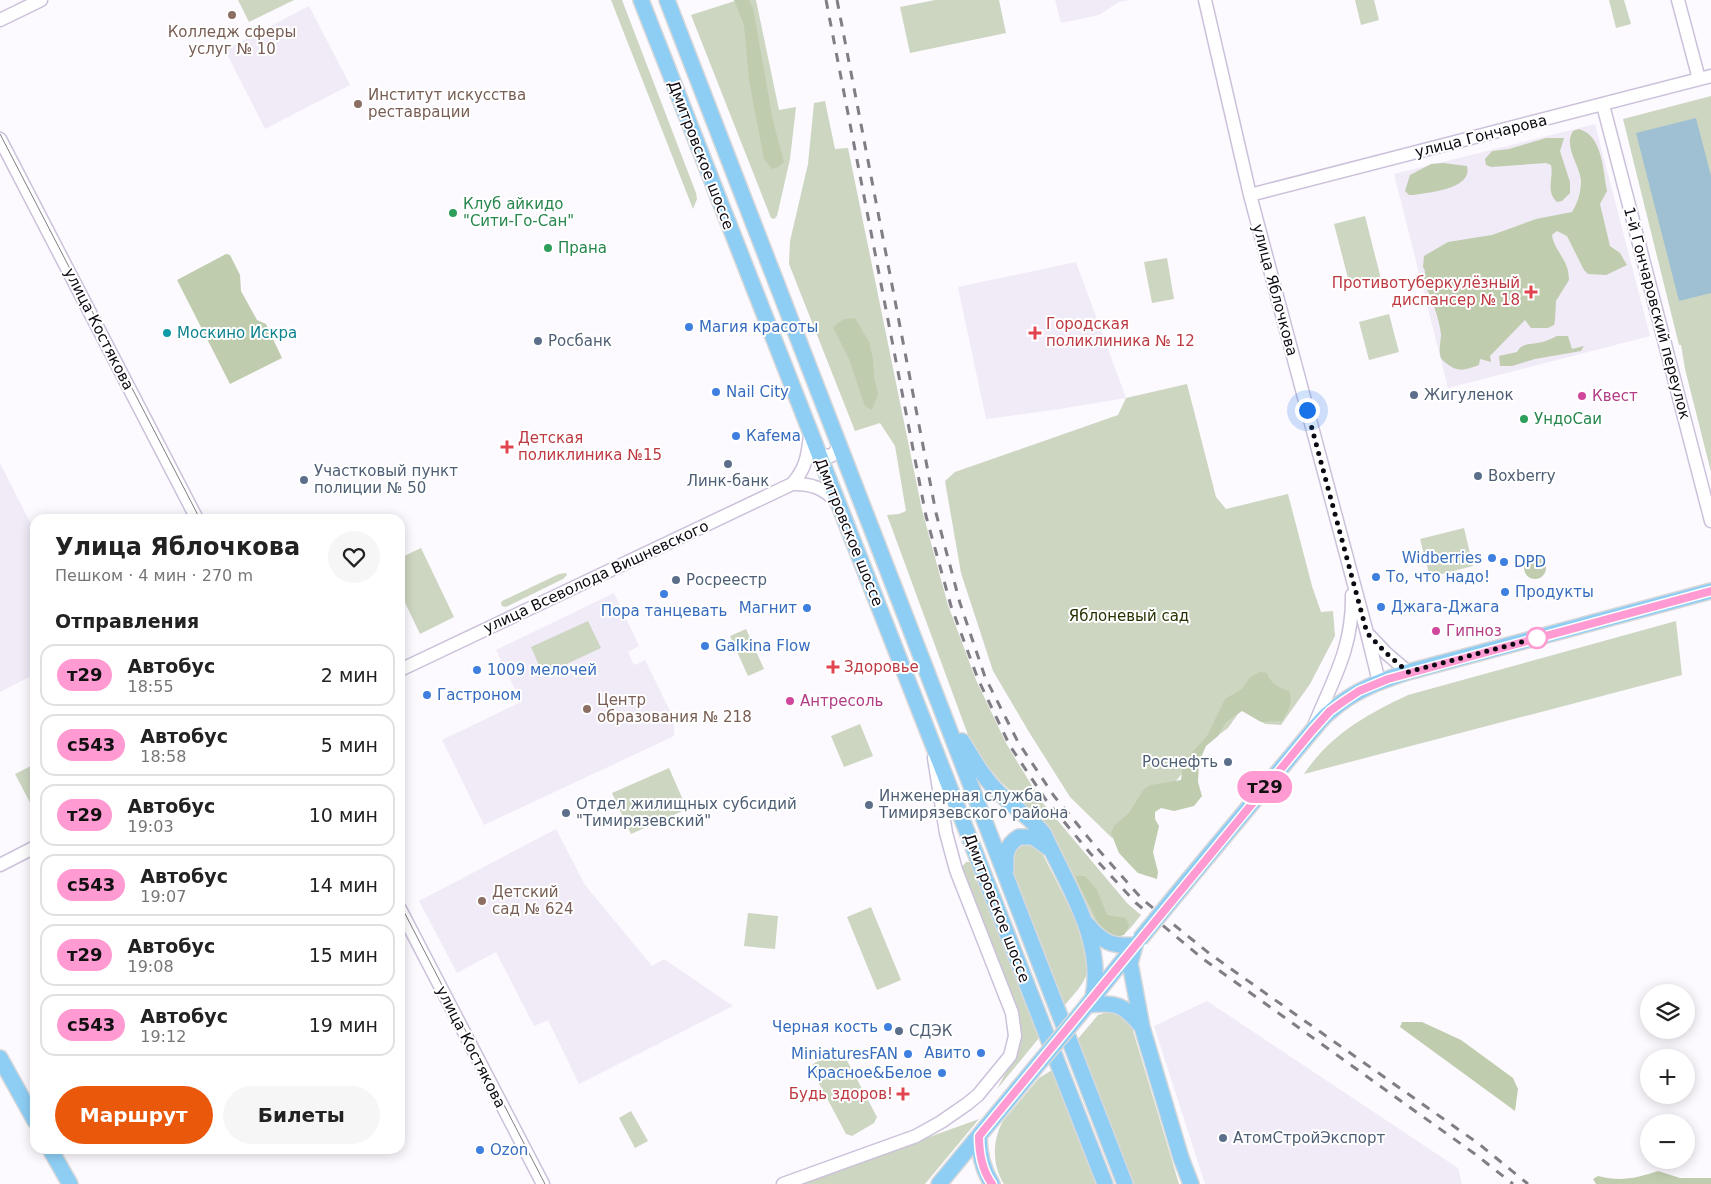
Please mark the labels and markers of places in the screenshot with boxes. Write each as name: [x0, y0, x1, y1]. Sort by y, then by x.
marker: Колледж сферы услуг № 10: [226, 9, 238, 21]
place label: Колледж сферы услуг № 10: [168, 23, 296, 58]
place label: Институт искусства реставрации: [368, 86, 526, 121]
marker: Институт искусства реставрации: [352, 98, 364, 110]
place label: Клуб айкидо "Сити-Го-Сан": [463, 195, 574, 230]
marker: Клуб айкидо "Сити-Го-Сан": [447, 207, 459, 219]
place label: Прана: [558, 239, 607, 257]
marker: Прана: [542, 242, 554, 254]
place label: Противотуберкулёзный диспансер № 18: [1332, 274, 1520, 309]
marker: Противотуберкулёзный диспансер № 18: [1524, 285, 1538, 299]
place label: Городская поликлиника № 12: [1046, 315, 1195, 350]
place label: Магия красоты: [699, 318, 818, 336]
marker: Магия красоты: [683, 321, 695, 333]
place label: Москино Искра: [177, 324, 297, 342]
marker: Городская поликлиника № 12: [1028, 326, 1042, 340]
marker: Москино Искра: [161, 327, 173, 339]
place label: Росбанк: [548, 332, 612, 350]
marker: Росбанк: [532, 335, 544, 347]
place label: Nail City: [726, 383, 789, 401]
marker: Nail City: [710, 386, 722, 398]
place label: Жигуленок: [1424, 386, 1514, 404]
place label: Квест: [1592, 387, 1638, 405]
marker: Жигуленок: [1408, 389, 1420, 401]
marker: Квест: [1576, 390, 1588, 402]
place label: УндоСаи: [1534, 410, 1602, 428]
marker: УндоСаи: [1518, 413, 1530, 425]
place label: Каfема: [746, 427, 801, 445]
place label: Детская поликлиника №15: [518, 429, 662, 464]
marker: Каfема: [730, 430, 742, 442]
marker: Детская поликлиника №15: [500, 440, 514, 454]
marker: Линк-банк: [722, 458, 734, 470]
place label: Участковый пункт полиции № 50: [314, 462, 458, 497]
place label: Boxberry: [1488, 467, 1556, 485]
marker: Boxberry: [1472, 470, 1484, 482]
place label: Линк-банк: [687, 472, 769, 490]
marker: Участковый пункт полиции № 50: [298, 474, 310, 486]
place label: Widberries: [1402, 549, 1482, 567]
marker: Widberries: [1486, 552, 1498, 564]
place label: DPD: [1514, 553, 1546, 571]
marker: DPD: [1498, 556, 1510, 568]
place label: То, что надо!: [1385, 568, 1490, 586]
place label: Росреестр: [686, 571, 767, 589]
marker: То, что надо!: [1370, 571, 1382, 583]
marker: Росреестр: [670, 574, 682, 586]
place label: Продукты: [1515, 583, 1594, 601]
marker: Продукты: [1499, 586, 1511, 598]
marker: Пора танцевать: [658, 588, 670, 600]
place label: Джага-Джага: [1391, 598, 1499, 616]
place label: Магнит: [739, 599, 797, 617]
marker: Джага-Джага: [1375, 601, 1387, 613]
place label: Пора танцевать: [601, 602, 727, 620]
marker: Магнит: [801, 602, 813, 614]
place label: Гипноз: [1446, 622, 1502, 640]
marker: Гипноз: [1430, 625, 1442, 637]
unlabelled marker: [1526, 627, 1548, 649]
place label: Galkina Flow: [715, 637, 811, 655]
marker: Galkina Flow: [699, 640, 711, 652]
place label: Здоровье: [844, 658, 919, 676]
marker: Здоровье: [826, 660, 840, 674]
place label: 1009 мелочей: [487, 661, 597, 679]
marker: 1009 мелочей: [471, 664, 483, 676]
place label: Гастроном: [437, 686, 521, 704]
marker: Гастроном: [421, 689, 433, 701]
place label: Центр образования № 218: [597, 691, 752, 726]
place label: Антресоль: [800, 692, 883, 710]
marker: Антресоль: [784, 695, 796, 707]
marker: Центр образования № 218: [581, 703, 593, 715]
place label: Роснефть: [1142, 753, 1218, 771]
marker: Роснефть: [1222, 756, 1234, 768]
place label: Инженерная служба Тимирязевского района: [878, 787, 1069, 822]
place label: Отдел жилищных субсидий "Тимирязевский": [576, 795, 797, 830]
marker: Инженерная служба Тимирязевского района: [863, 799, 875, 811]
marker: Отдел жилищных субсидий "Тимирязевский": [560, 807, 572, 819]
place label: Детский сад № 624: [492, 883, 574, 918]
marker: Детский сад № 624: [476, 895, 488, 907]
place label: Черная кость: [772, 1018, 878, 1036]
marker: Черная кость: [882, 1021, 894, 1033]
place label: СДЭК: [909, 1022, 953, 1040]
marker: СДЭК: [893, 1025, 905, 1037]
place label: Авито: [924, 1044, 971, 1062]
place label: MiniaturesFAN: [791, 1045, 898, 1063]
marker: Авито: [975, 1047, 987, 1059]
marker: MiniaturesFAN: [902, 1048, 914, 1060]
place label: Красное&Белое: [807, 1064, 932, 1082]
marker: Красное&Белое: [936, 1067, 948, 1079]
place label: Будь здоров!: [789, 1085, 893, 1103]
marker: Будь здоров!: [897, 1088, 909, 1100]
place label: АтомСтройЭкспорт: [1233, 1129, 1385, 1147]
marker: АтомСтройЭкспорт: [1217, 1132, 1229, 1144]
place label: Ozon: [490, 1141, 528, 1159]
marker: Ozon: [474, 1144, 486, 1156]

